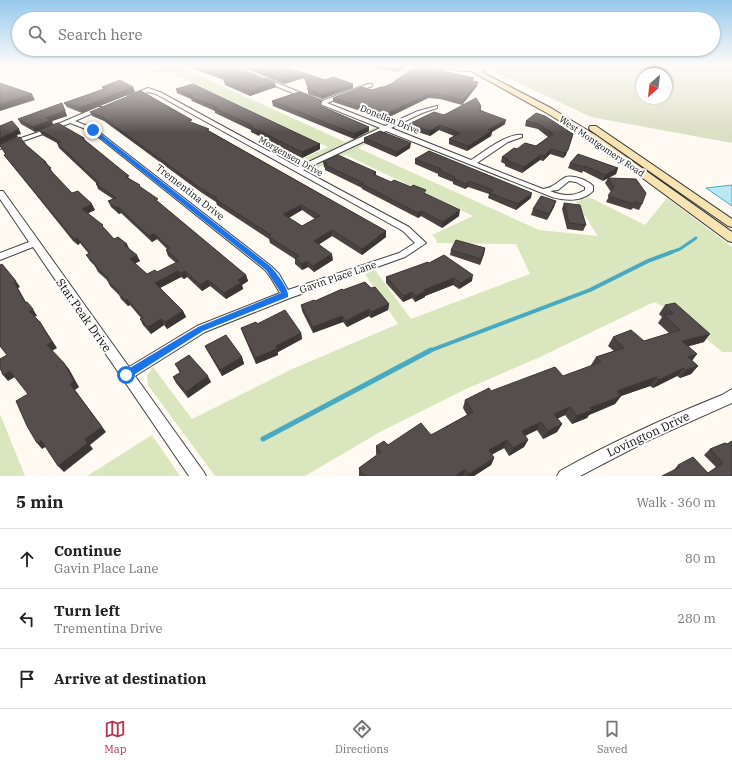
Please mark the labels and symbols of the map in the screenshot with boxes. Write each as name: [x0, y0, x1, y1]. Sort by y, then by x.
north arrow: [636, 68, 672, 104]
street label: Donellan Drive: [359, 102, 421, 136]
street label: West Montgomery Road: [557, 113, 647, 179]
route end: [84, 121, 102, 139]
street label: Morgensen Drive: [257, 134, 325, 178]
street label: Trementina Drive: [153, 161, 227, 223]
street label: Gavin Place Lane: [298, 258, 378, 296]
street label: Star Peak Drive: [53, 275, 115, 355]
route start: [117, 366, 135, 384]
street label: Lovington Drive: [604, 408, 692, 460]

